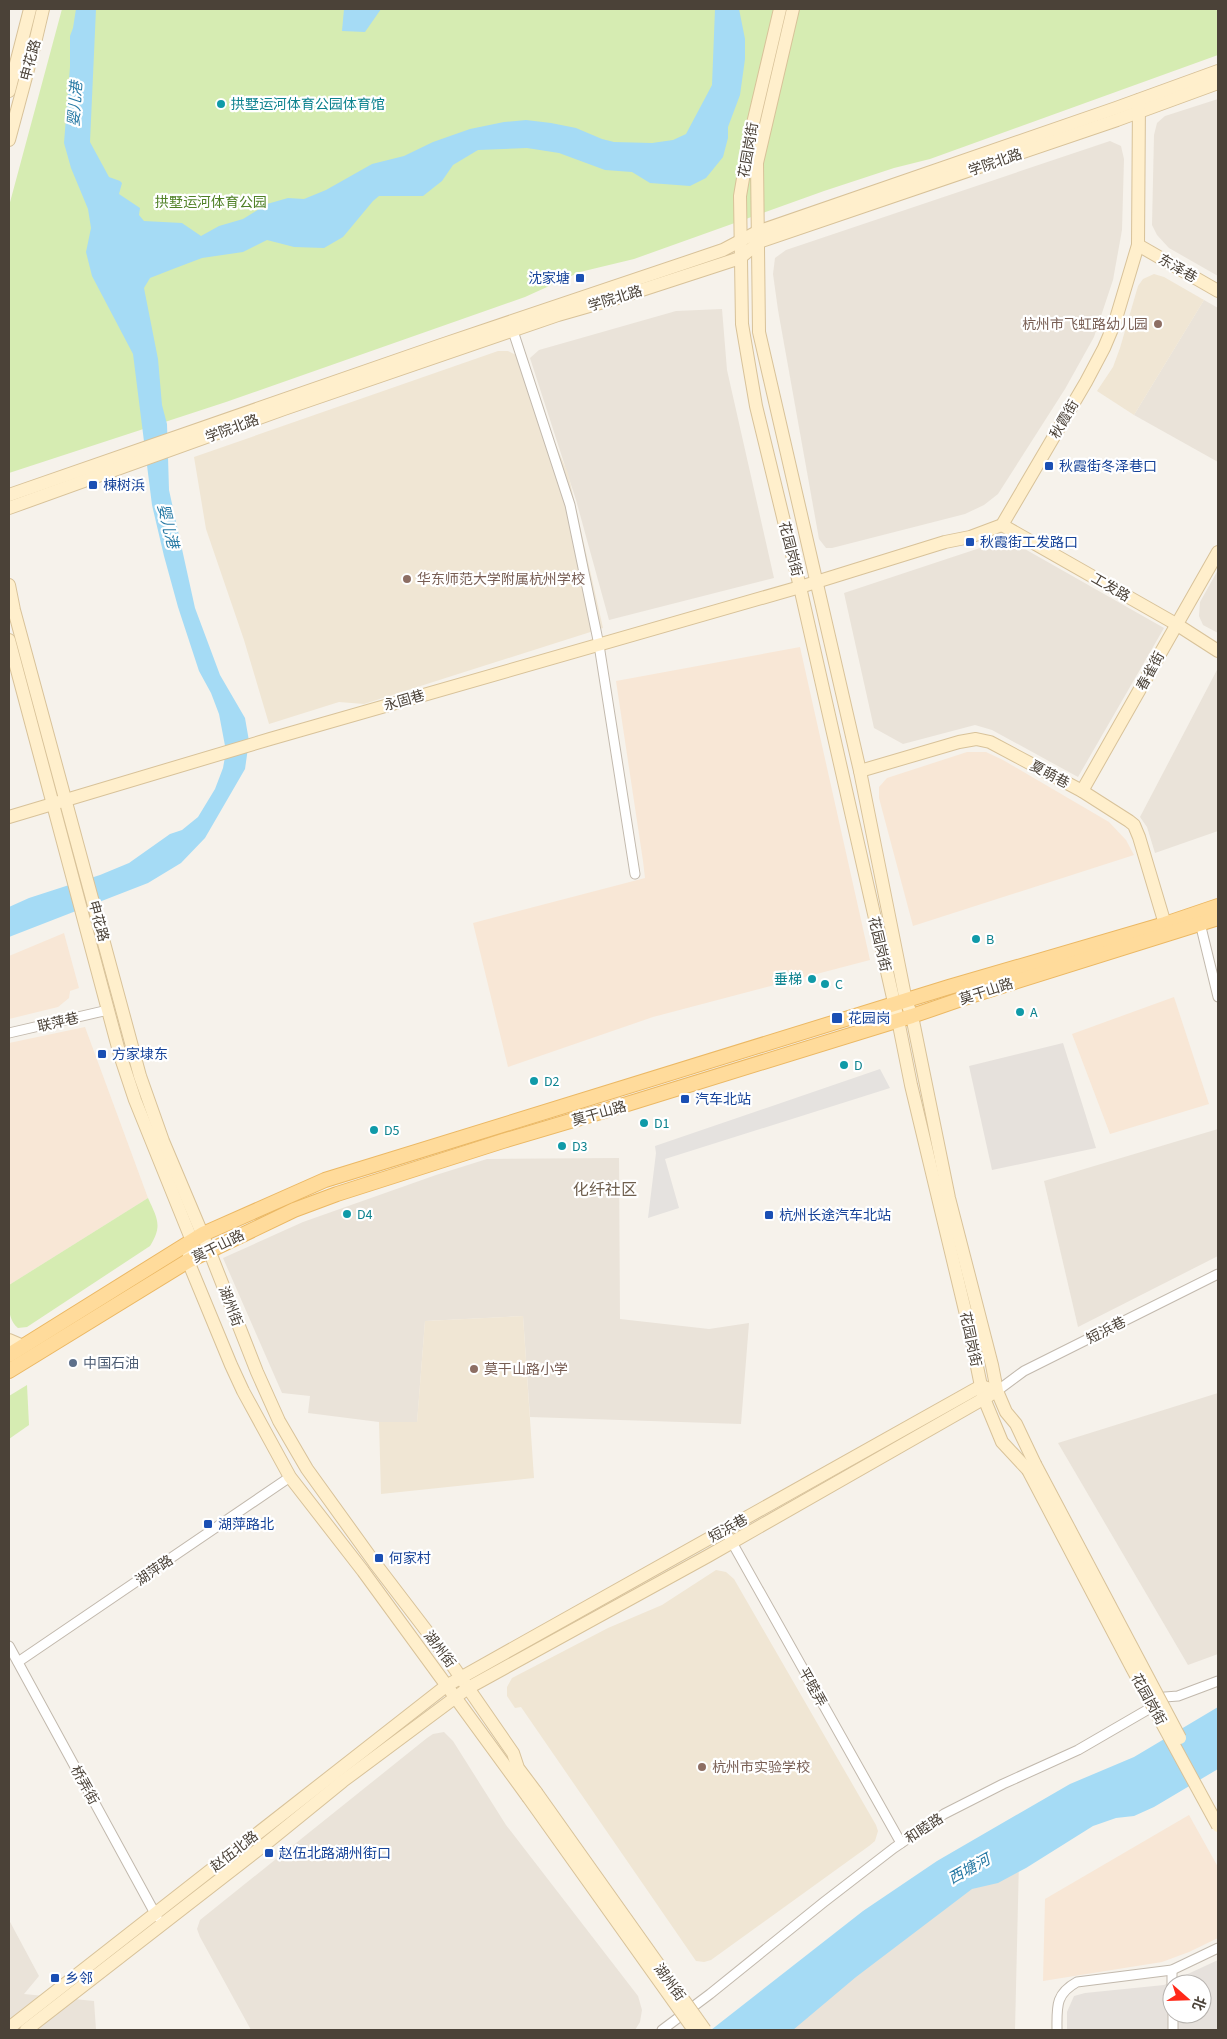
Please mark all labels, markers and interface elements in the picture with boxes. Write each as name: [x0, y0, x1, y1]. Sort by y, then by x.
street label: 申花路: [16, 37, 46, 83]
water label: 婴儿港: [63, 79, 88, 127]
place label: 拱墅运河体育公园体育馆: [231, 95, 385, 115]
marker: 拱墅运河体育公园体育馆: [215, 98, 227, 110]
street label: 花园岗街: [734, 121, 764, 179]
street label: 学院北路: [966, 144, 1025, 182]
park label: 拱墅运河体育公园: [155, 193, 267, 213]
street label: 东泽巷: [1154, 250, 1201, 288]
place label: 沈家塘: [528, 269, 570, 289]
marker: 沈家塘: [574, 272, 586, 284]
street label: 学院北路: [586, 281, 645, 317]
place label: 杭州市飞虹路幼儿园: [1022, 315, 1148, 335]
marker: 杭州市飞虹路幼儿园: [1152, 318, 1164, 330]
street label: 秋霞街: [1046, 396, 1084, 443]
street label: 学院北路: [203, 410, 262, 448]
place label: 秋霞街冬泽巷口: [1059, 457, 1157, 477]
marker: 秋霞街冬泽巷口: [1043, 460, 1055, 472]
place label: 楝树浜: [103, 476, 145, 496]
marker: 楝树浜: [87, 479, 99, 491]
water label: 婴儿港: [152, 502, 184, 552]
street label: 花园岗街: [774, 520, 807, 579]
place label: 秋霞街工发路口: [980, 533, 1078, 553]
marker: 秋霞街工发路口: [964, 536, 976, 548]
street label: 工发路: [1087, 569, 1134, 607]
place label: 华东师范大学附属杭州学校: [417, 570, 585, 590]
marker: 华东师范大学附属杭州学校: [401, 573, 413, 585]
street label: 春雀街: [1132, 648, 1170, 695]
street label: 永固巷: [381, 686, 427, 716]
street label: 夏萌巷: [1026, 756, 1073, 794]
street label: 申花路: [83, 898, 113, 944]
street label: 花园岗街: [863, 915, 895, 974]
place label: B: [986, 930, 994, 950]
marker: B: [970, 933, 982, 945]
place label: 垂梯: [774, 970, 802, 990]
marker: 垂梯: [806, 973, 818, 985]
street label: 莫干山路: [957, 974, 1016, 1010]
place label: C: [835, 975, 843, 995]
marker: C: [819, 978, 831, 990]
place label: A: [1030, 1003, 1038, 1023]
marker: A: [1014, 1006, 1026, 1018]
street label: 联萍巷: [36, 1009, 81, 1037]
place label: 花园岗: [848, 1009, 890, 1029]
marker: 花园岗: [830, 1011, 844, 1025]
place label: 方家埭东: [112, 1045, 168, 1065]
marker: 方家埭东: [96, 1048, 108, 1060]
place label: D: [854, 1056, 863, 1076]
marker: D: [838, 1059, 850, 1071]
place label: D2: [544, 1072, 560, 1092]
marker: D2: [528, 1075, 540, 1087]
place label: 汽车北站: [695, 1090, 751, 1110]
marker: 汽车北站: [679, 1093, 691, 1105]
street label: 莫干山路: [570, 1097, 629, 1131]
place label: D1: [654, 1114, 670, 1134]
marker: D1: [638, 1117, 650, 1129]
place label: D5: [384, 1121, 400, 1141]
marker: D5: [368, 1124, 380, 1136]
place label: D3: [572, 1137, 588, 1157]
marker: D3: [556, 1140, 568, 1152]
district label: 化纤社区: [573, 1179, 637, 1201]
place label: D4: [357, 1205, 373, 1225]
place label: 杭州长途汽车北站: [779, 1206, 891, 1226]
marker: D4: [341, 1208, 353, 1220]
marker: 杭州长途汽车北站: [763, 1209, 775, 1221]
street label: 莫干山路: [189, 1226, 248, 1268]
street label: 湖州街: [213, 1283, 247, 1330]
street label: 花园岗街: [954, 1310, 986, 1369]
street label: 短浜巷: [1083, 1312, 1130, 1349]
place label: 中国石油: [83, 1354, 139, 1374]
marker: 中国石油: [67, 1357, 79, 1369]
place label: 莫干山路小学: [484, 1360, 568, 1380]
marker: 莫干山路小学: [468, 1363, 480, 1375]
street label: 短浜巷: [705, 1510, 752, 1548]
place label: 湖萍路北: [218, 1515, 274, 1535]
marker: 湖萍路北: [202, 1518, 214, 1530]
place label: 何家村: [389, 1549, 431, 1569]
street label: 湖萍路: [132, 1551, 178, 1591]
marker: 何家村: [373, 1552, 385, 1564]
street label: 湖州街: [419, 1627, 460, 1672]
street label: 平睦弄: [793, 1664, 831, 1711]
street label: 花园岗街: [1126, 1670, 1170, 1729]
place label: 杭州市实验学校: [712, 1758, 810, 1778]
marker: 杭州市实验学校: [696, 1761, 708, 1773]
street label: 桥弄街: [65, 1762, 103, 1809]
street label: 和睦路: [901, 1809, 948, 1849]
street label: 赵伍北路: [206, 1827, 263, 1878]
place label: 赵伍北路湖州街口: [278, 1844, 391, 1864]
marker: 赵伍北路湖州街口: [263, 1847, 275, 1859]
water label: 西塘河: [944, 1848, 997, 1890]
street label: 湖州街: [649, 1960, 690, 2005]
place label: 乡邻: [65, 1969, 93, 1989]
marker: 乡邻: [49, 1972, 61, 1984]
north arrow: [1162, 1974, 1212, 2024]
text: 北: [1186, 1993, 1210, 2013]

